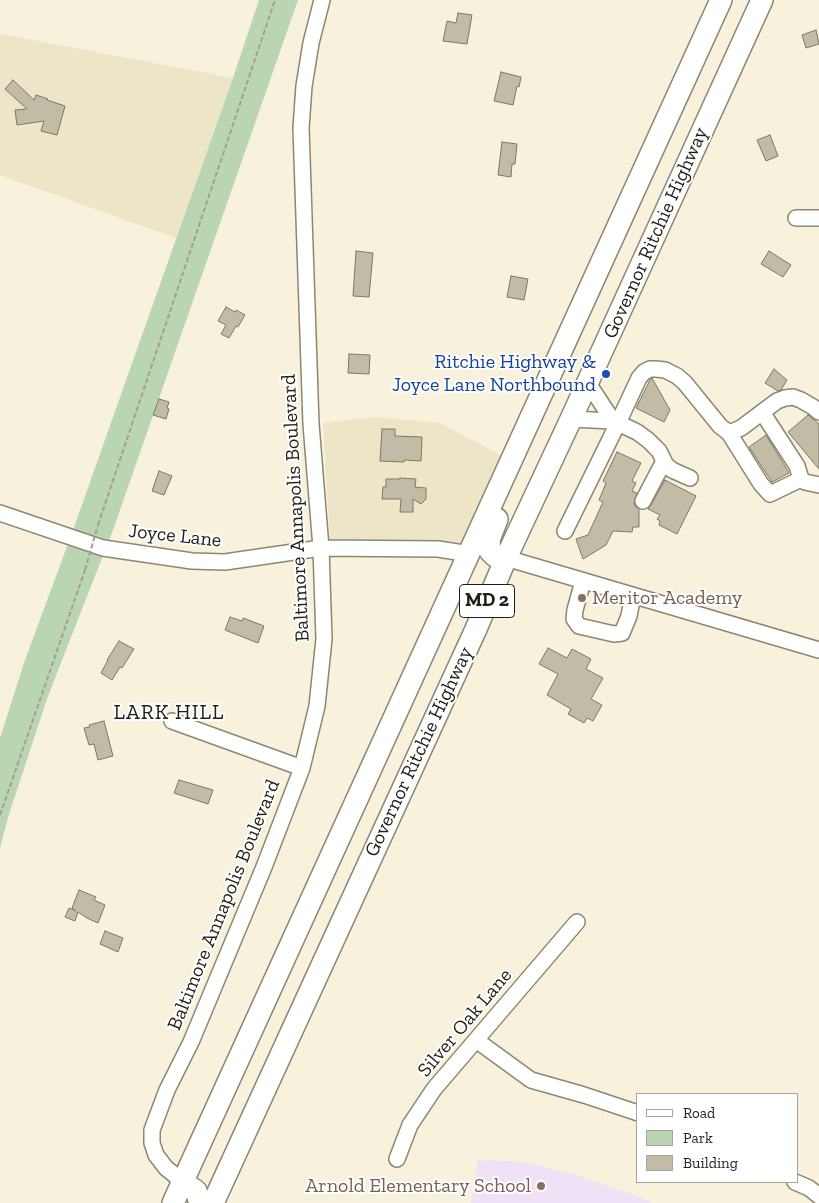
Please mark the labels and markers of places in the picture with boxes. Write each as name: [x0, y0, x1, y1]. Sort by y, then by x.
place label: Ritchie Highway & Joyce Lane Northbound: [392, 350, 596, 397]
marker: Ritchie Highway & Joyce Lane Northbound: [600, 368, 612, 380]
place label: Meritor Academy: [592, 586, 742, 610]
marker: Meritor Academy: [576, 592, 588, 604]
place label: Arnold Elementary School: [305, 1174, 531, 1198]
marker: Arnold Elementary School: [535, 1180, 547, 1192]

